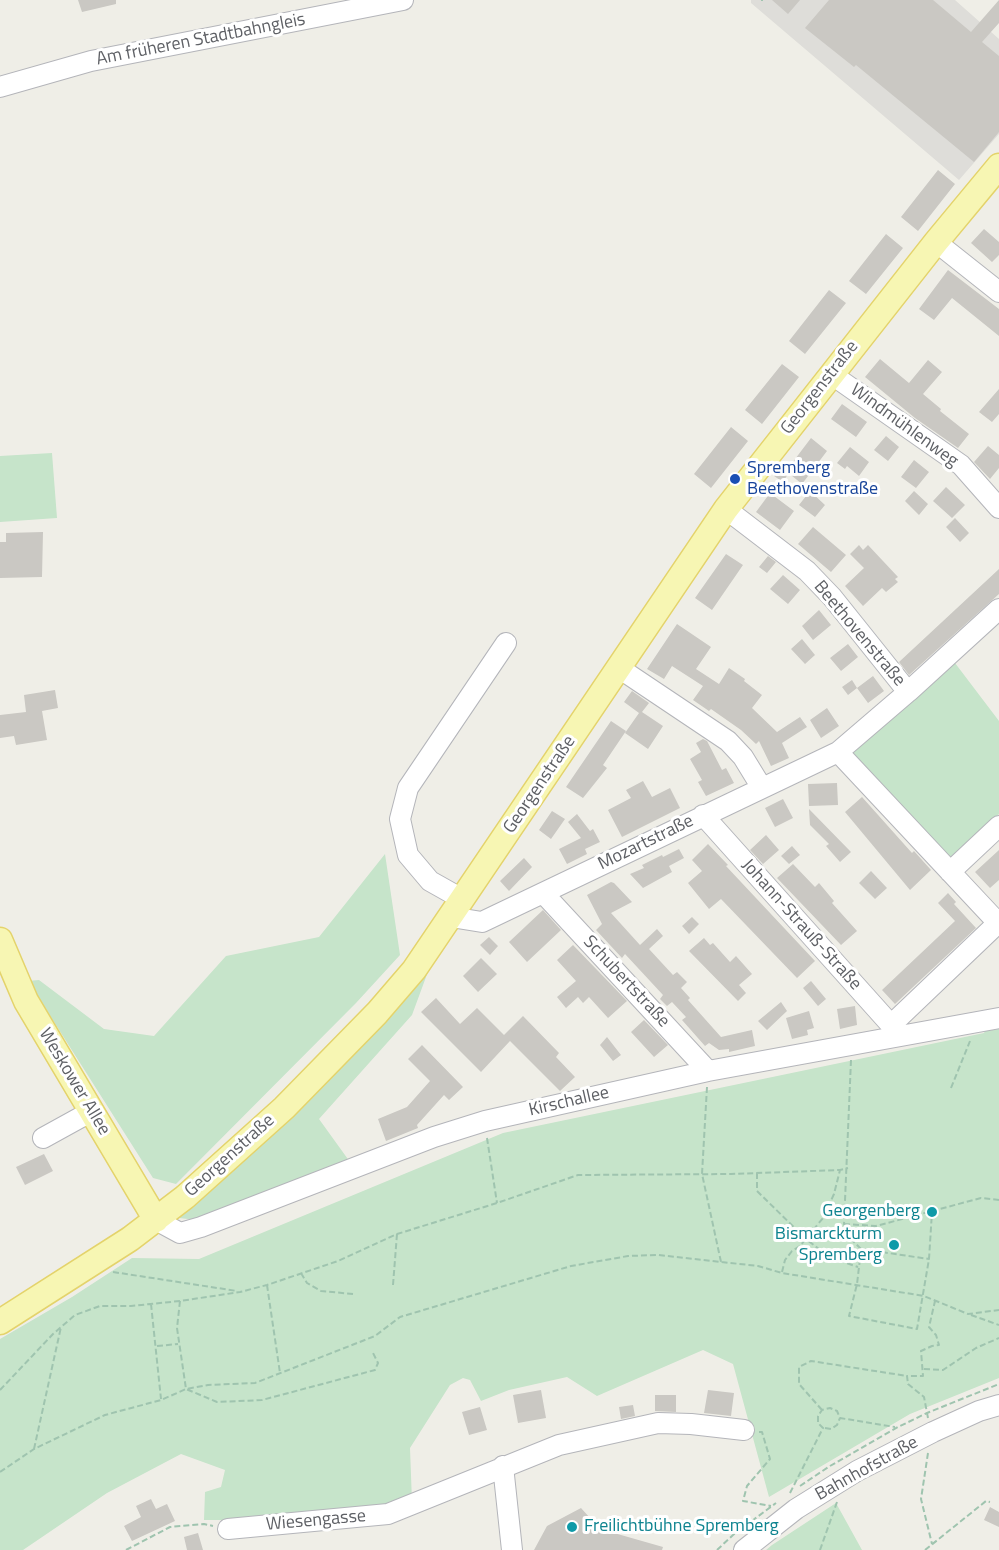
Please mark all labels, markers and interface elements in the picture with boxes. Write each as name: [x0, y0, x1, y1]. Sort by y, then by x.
street label: Am früheren Stadtbahngleis: [95, 9, 307, 71]
street label: Georgenstraße: [777, 337, 863, 439]
street label: Windmühlenweg: [846, 380, 962, 472]
place label: Spremberg Beethovenstraße: [747, 458, 878, 500]
marker: Spremberg Beethovenstraße: [728, 472, 742, 486]
street label: Beethovenstraße: [809, 577, 909, 691]
street label: Georgenstraße: [499, 732, 581, 838]
street label: Mozartstraße: [595, 811, 697, 875]
street label: Johann-Strauß-Straße: [736, 855, 866, 995]
street label: Schubertstraße: [578, 932, 674, 1032]
street label: Weskower Allee: [34, 1025, 114, 1139]
street label: Kirschallee: [527, 1082, 611, 1122]
street label: Georgenstraße: [181, 1110, 279, 1202]
place label: Georgenberg: [822, 1201, 920, 1223]
marker: Georgenberg: [925, 1205, 939, 1219]
place label: Bismarckturm Spremberg: [775, 1224, 882, 1266]
marker: Bismarckturm Spremberg: [887, 1238, 901, 1252]
street label: Bahnhofstraße: [812, 1432, 922, 1506]
street label: Wiesengasse: [265, 1506, 367, 1536]
place label: Freilichtbühne Spremberg: [584, 1516, 779, 1538]
marker: Freilichtbühne Spremberg: [565, 1520, 579, 1534]

